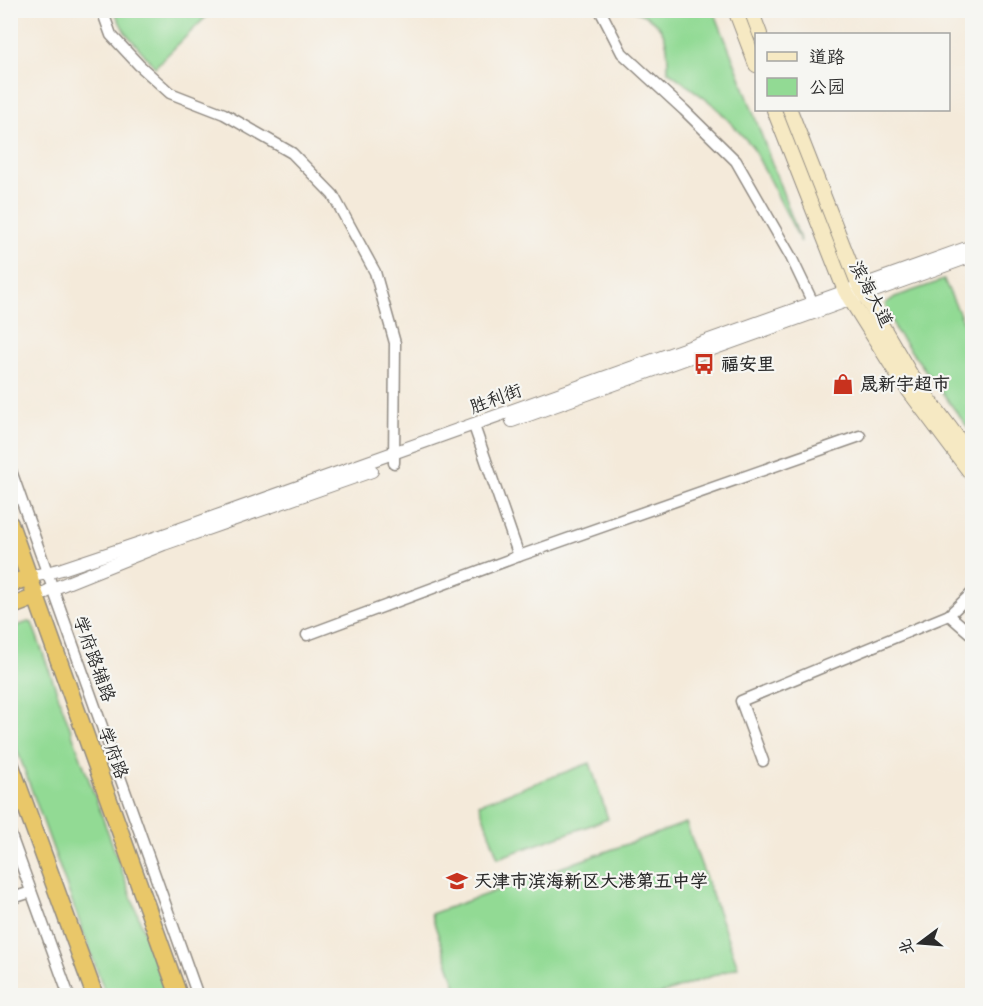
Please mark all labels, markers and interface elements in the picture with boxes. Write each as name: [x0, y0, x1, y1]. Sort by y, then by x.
legend: [755, 33, 950, 111]
text: 道路: [809, 45, 845, 70]
text: 公园: [809, 75, 845, 100]
street label: 滨海大道: [843, 256, 899, 332]
bus stop icon: 福安里: [692, 352, 716, 376]
place label: 福安里: [721, 352, 775, 377]
shop icon: 晟新宇超市: [831, 372, 855, 396]
place label: 晟新宇超市: [860, 372, 950, 397]
street label: 胜利街: [466, 378, 526, 420]
street label: 学府路辅路: [67, 612, 121, 706]
street label: 学府路: [92, 723, 134, 783]
school or university icon: 天津市滨海新区大港第五中学: [445, 869, 469, 893]
place label: 天津市滨海新区大港第五中学: [474, 869, 708, 894]
north arrow: [890, 913, 950, 973]
text: 北: [894, 936, 919, 958]

